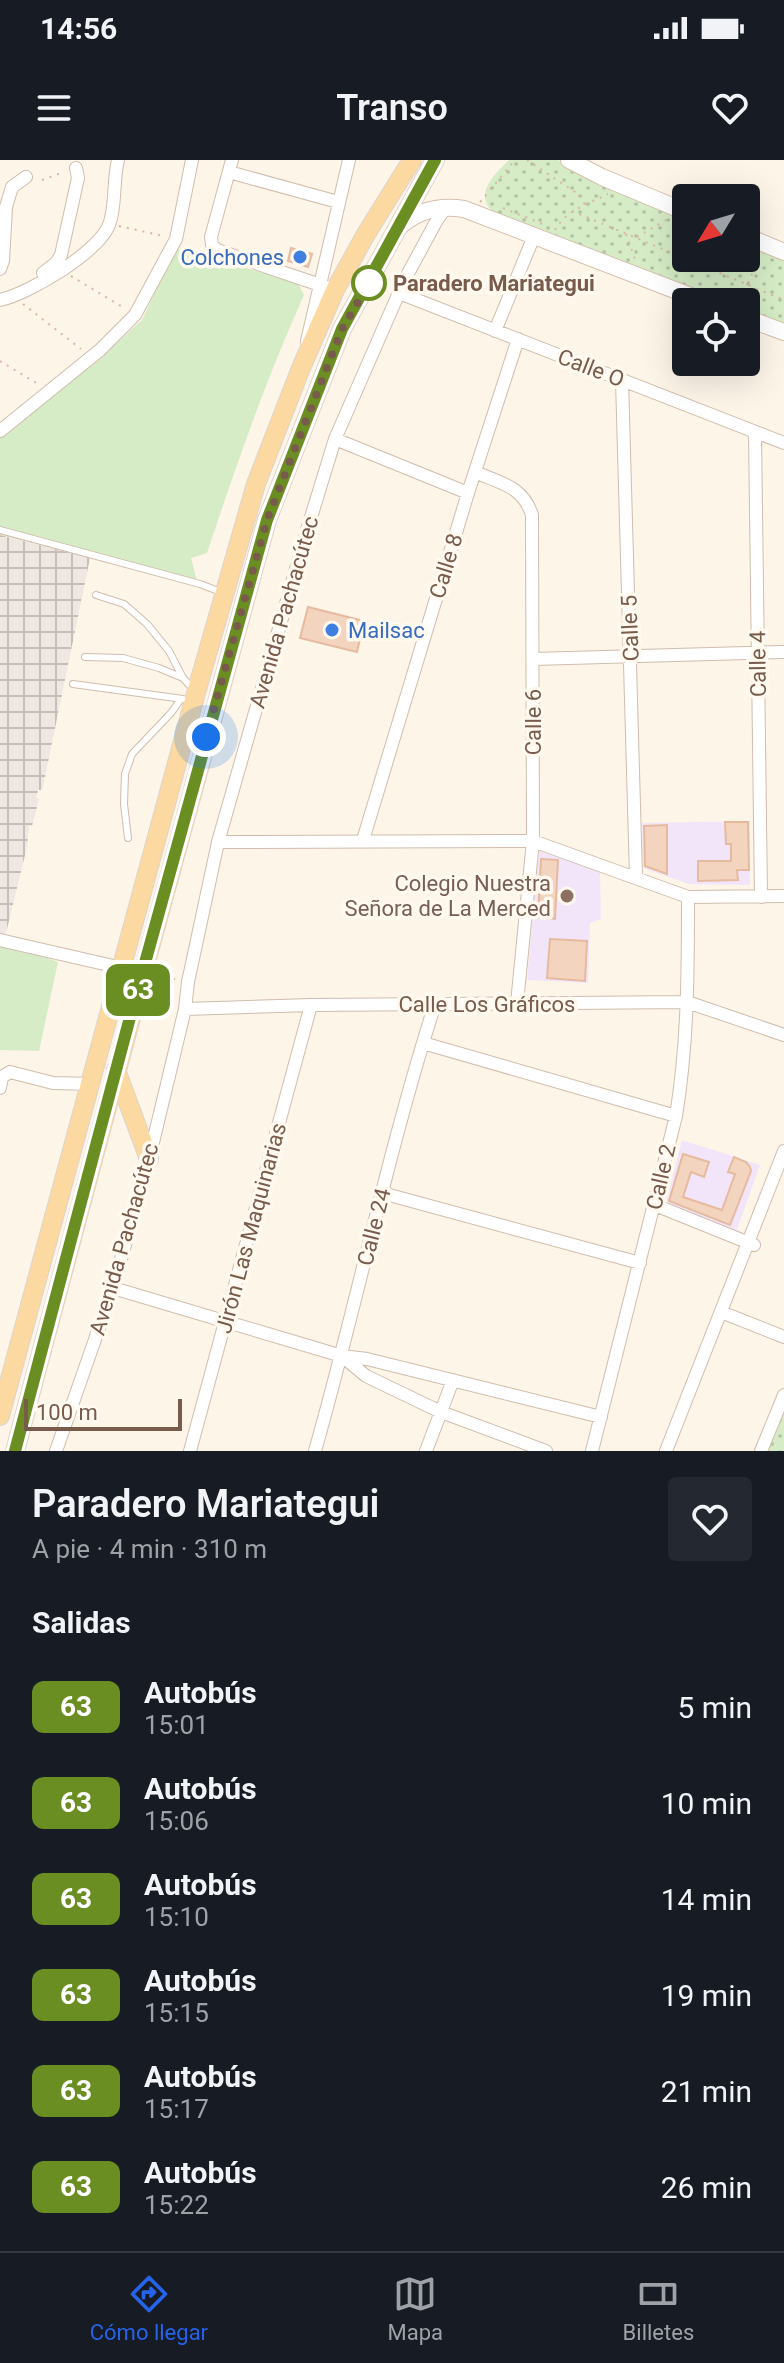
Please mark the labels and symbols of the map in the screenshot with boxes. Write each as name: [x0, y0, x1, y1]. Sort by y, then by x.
north arrow: [672, 184, 760, 272]
place label: Colchones: [180, 245, 284, 270]
marker: Colchones: [291, 248, 309, 266]
marker: Paradero Mariategui: [352, 266, 386, 300]
place label: Paradero Mariategui: [393, 271, 595, 296]
street label: Calle O: [554, 344, 628, 392]
street label: Avenida Pachacútec: [245, 513, 323, 711]
street label: Calle 8: [424, 531, 468, 601]
street label: Calle 5: [616, 594, 644, 662]
place label: Mailsac: [348, 618, 425, 643]
marker: Mailsac: [323, 621, 341, 639]
street label: Calle 4: [745, 631, 771, 697]
street label: Calle 6: [521, 689, 546, 755]
your location: [186, 717, 226, 757]
place label: Colegio Nuestra Señora de La Merced: [345, 871, 551, 921]
marker: Colegio Nuestra Señora de La Merced: [558, 887, 576, 905]
line badge: 63: [102, 964, 174, 1016]
street label: Calle Los Gráficos: [399, 992, 575, 1017]
street label: Jirón Las Maquinarias: [211, 1120, 291, 1336]
street label: Avenida Pachacútec: [85, 1140, 163, 1338]
street label: Calle 2: [641, 1142, 681, 1212]
street label: Calle 24: [352, 1186, 396, 1268]
scale bar: [24, 1395, 182, 1431]

